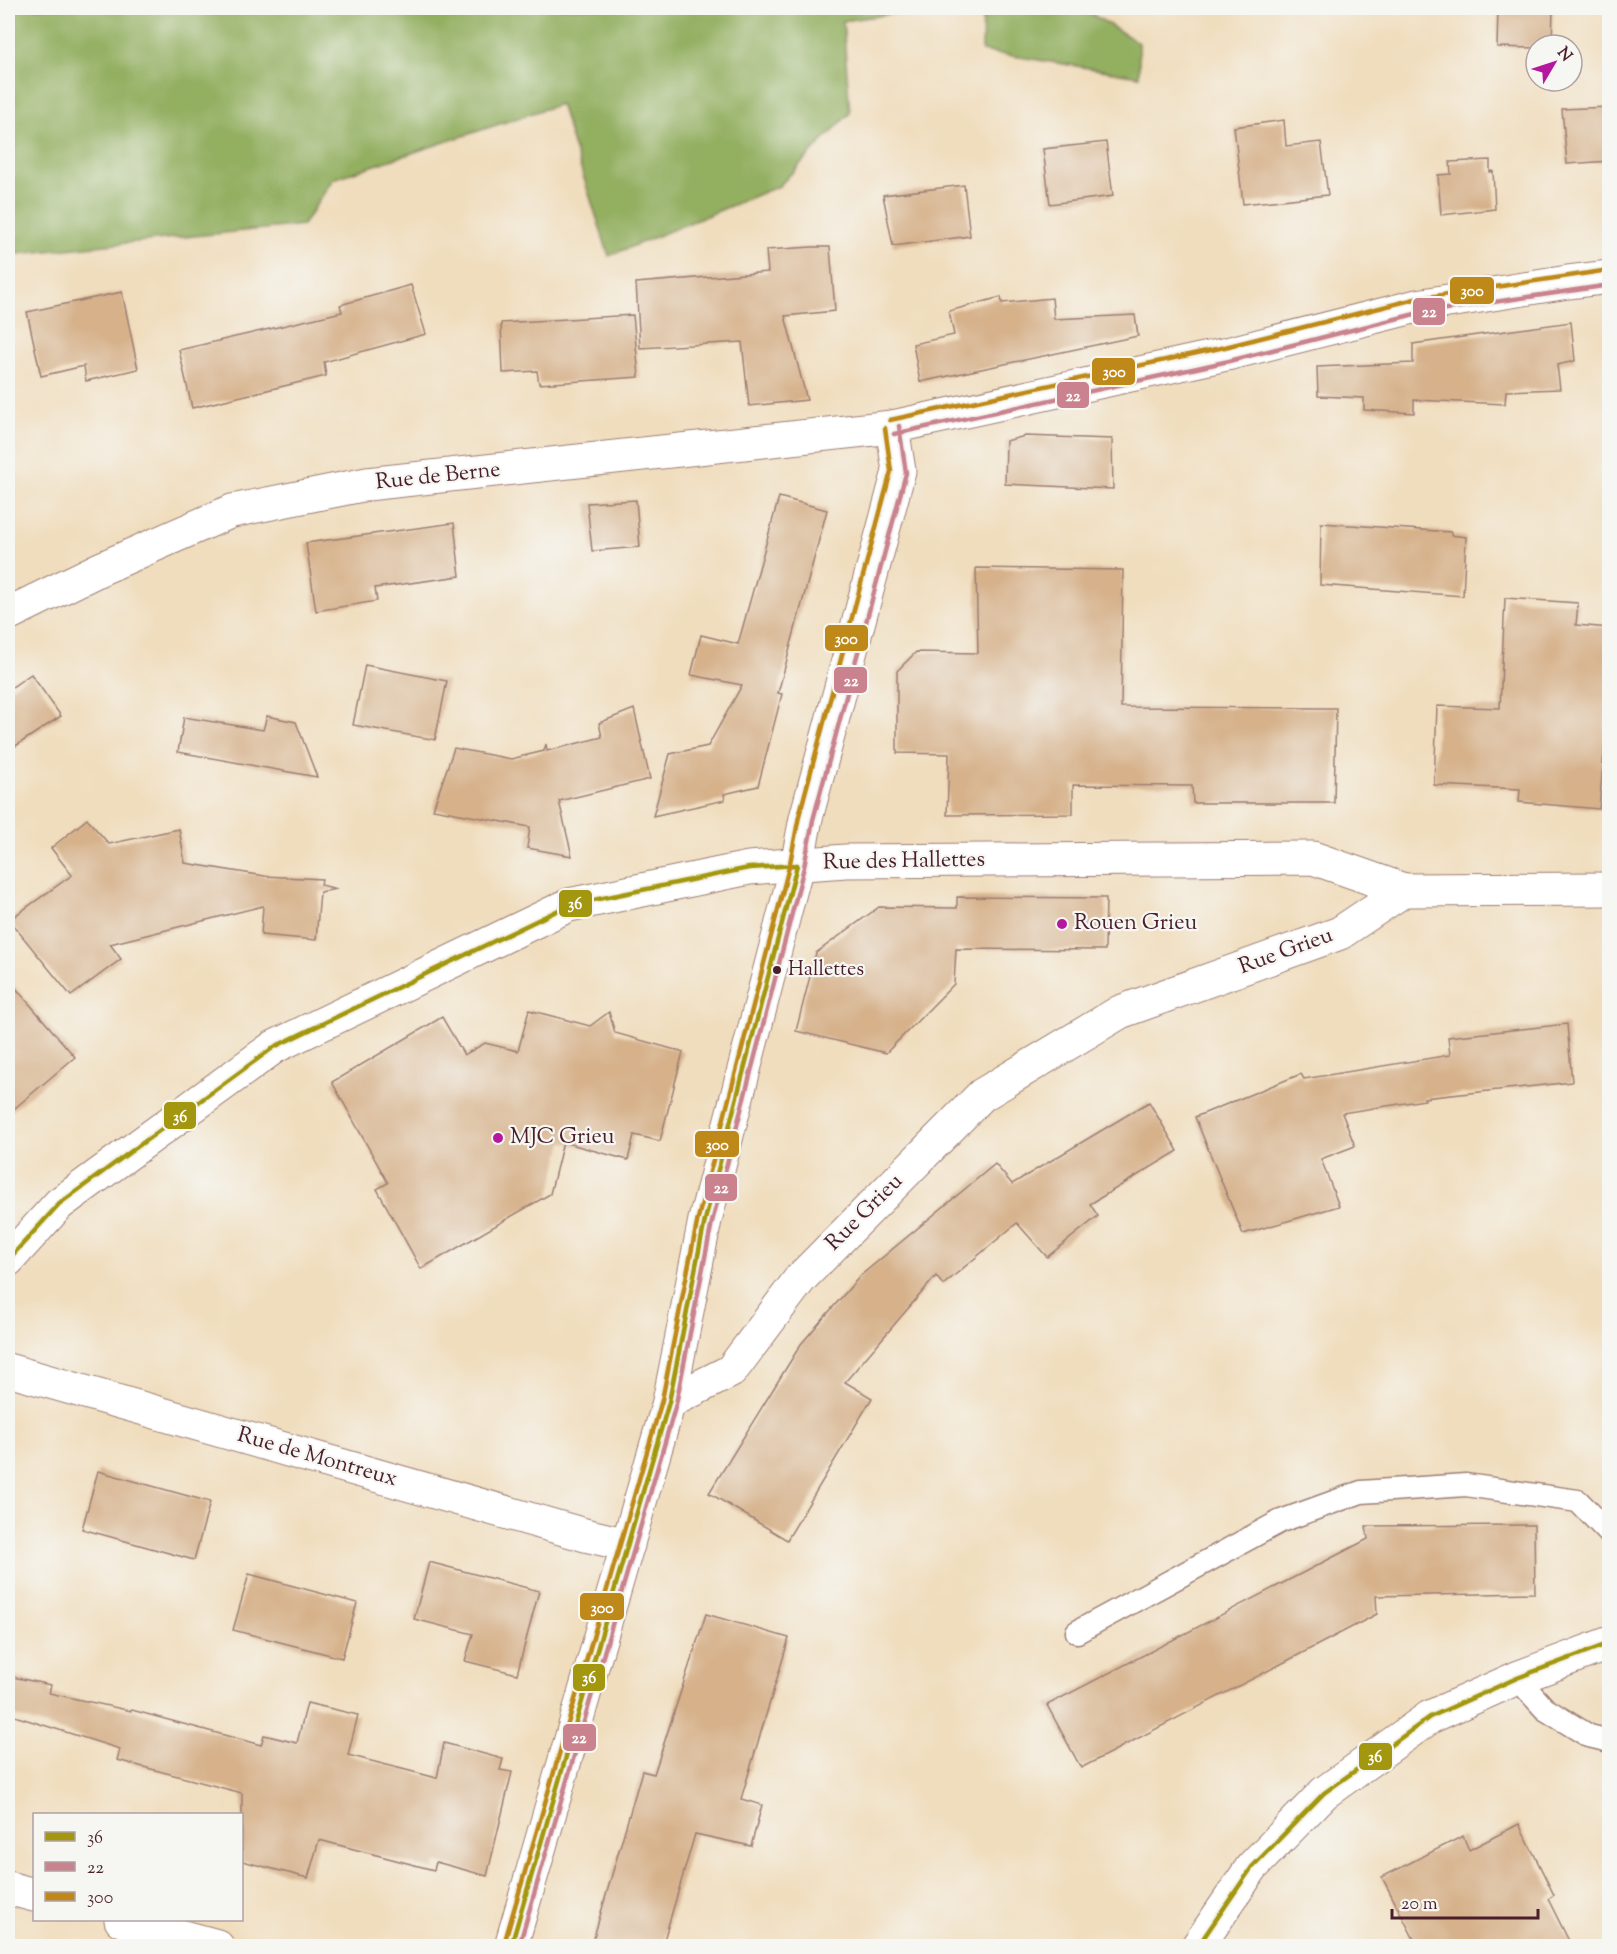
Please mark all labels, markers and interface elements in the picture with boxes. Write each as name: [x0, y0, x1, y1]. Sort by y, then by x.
north arrow: [1524, 33, 1584, 93]
text: N: [1551, 43, 1577, 68]
line badge: 300: [1449, 276, 1495, 305]
text: 300: [1460, 281, 1484, 304]
line badge: 22: [1412, 297, 1446, 326]
text: 22: [1422, 302, 1437, 325]
line badge: 300: [1091, 357, 1136, 386]
text: 300: [1102, 362, 1126, 385]
line badge: 22: [1056, 381, 1090, 409]
text: 22: [1066, 386, 1081, 409]
street label: Rue de Berne: [374, 455, 502, 499]
line badge: 300: [824, 624, 869, 652]
text: 300: [834, 629, 858, 652]
line badge: 22: [833, 666, 868, 694]
text: 22: [844, 671, 859, 694]
street label: Rue des Hallettes: [823, 845, 985, 879]
line badge: 36: [558, 889, 593, 918]
text: 36: [568, 894, 582, 917]
place label: Rouen Grieu: [1074, 908, 1197, 940]
marker: Rouen Grieu: [1055, 917, 1069, 931]
street label: Rue Grieu: [1234, 920, 1338, 984]
place label: Hallettes: [788, 956, 864, 985]
marker: Hallettes: [771, 964, 783, 976]
line badge: 36: [163, 1101, 197, 1130]
text: 36: [173, 1107, 187, 1130]
place label: MJC Grieu: [510, 1122, 615, 1154]
line badge: 300: [694, 1130, 740, 1158]
marker: MJC Grieu: [491, 1131, 505, 1145]
text: 300: [705, 1135, 729, 1158]
street label: Rue Grieu: [819, 1167, 911, 1259]
line badge: 22: [704, 1173, 738, 1202]
text: 22: [714, 1178, 729, 1201]
street label: Rue de Montreux: [233, 1420, 401, 1496]
line badge: 300: [579, 1592, 625, 1621]
text: 300: [590, 1598, 614, 1621]
line badge: 36: [572, 1663, 606, 1692]
text: 36: [582, 1668, 596, 1691]
line badge: 22: [562, 1723, 597, 1752]
text: 22: [572, 1728, 587, 1751]
line badge: 36: [1358, 1742, 1393, 1771]
text: 36: [1368, 1747, 1382, 1770]
legend: [33, 1813, 243, 1921]
text: 36: [87, 1826, 103, 1852]
text: 22: [87, 1856, 104, 1882]
scale bar: [1392, 1882, 1538, 1920]
text: 300: [87, 1886, 113, 1912]
text: 20 m: [1401, 1892, 1438, 1918]

